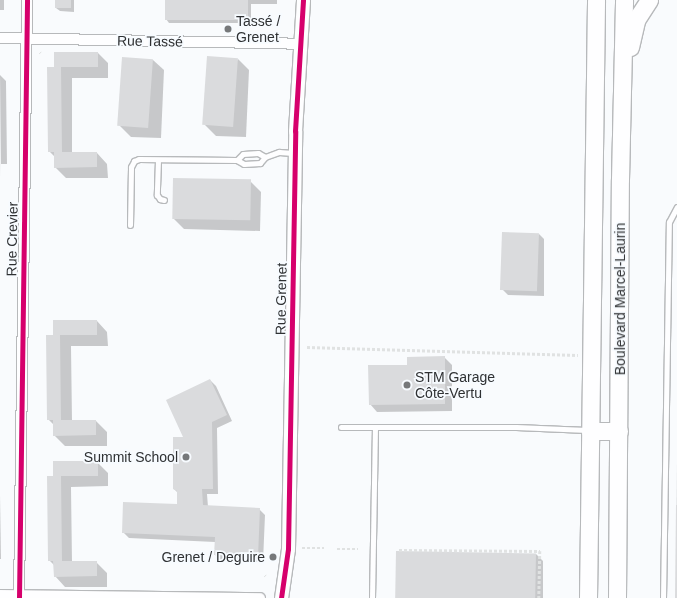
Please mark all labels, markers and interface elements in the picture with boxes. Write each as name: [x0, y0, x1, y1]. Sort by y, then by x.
place label: Tassé / Grenet: [236, 13, 280, 46]
marker: Tassé / Grenet: [223, 24, 233, 34]
street label: Rue Tassé: [117, 32, 183, 50]
street label: Rue Crevier: [3, 202, 21, 276]
street label: Boulevard Marcel-Laurin: [612, 223, 628, 375]
street label: Rue Grenet: [272, 263, 290, 335]
place label: STM Garage Côte-Vertu: [415, 369, 495, 402]
marker: STM Garage Côte-Vertu: [402, 380, 412, 390]
place label: Summit School: [84, 449, 178, 465]
marker: Summit School: [181, 452, 191, 462]
place label: Grenet / Deguire: [162, 549, 265, 565]
marker: Grenet / Deguire: [268, 552, 278, 562]

